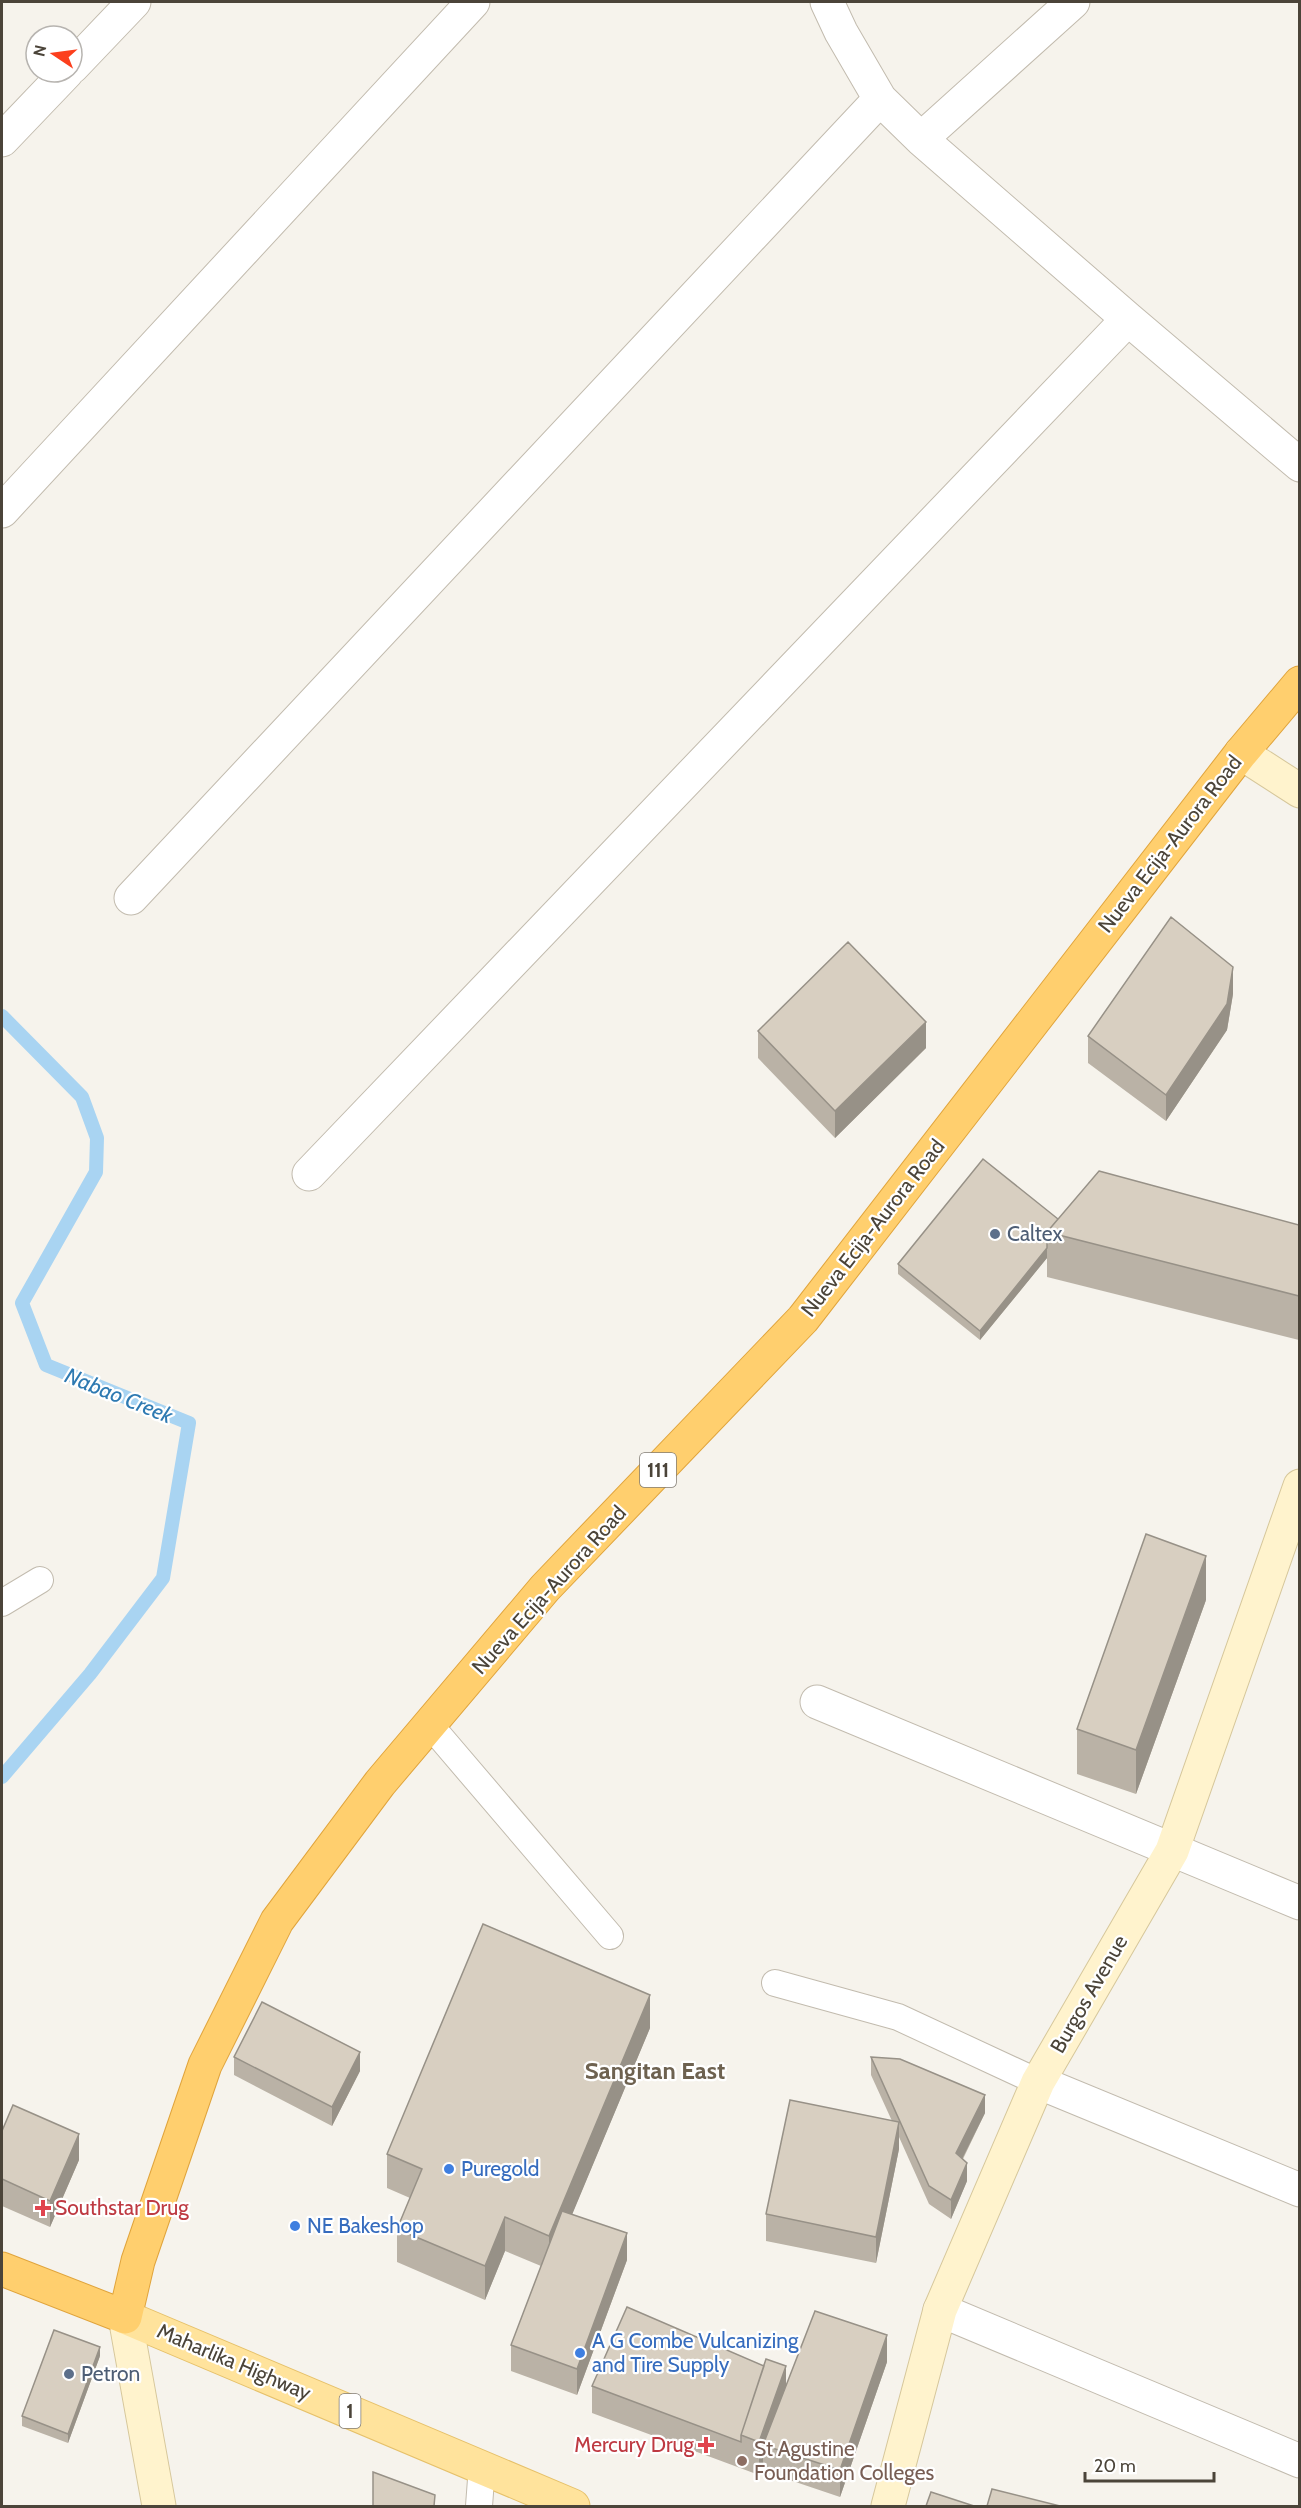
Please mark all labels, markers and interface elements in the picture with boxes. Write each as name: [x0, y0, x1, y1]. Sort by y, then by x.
north arrow: [24, 24, 84, 84]
text: N: [29, 43, 50, 58]
street label: Nueva Ecija-Aurora Road: [1093, 750, 1247, 938]
street label: Nueva Ecija-Aurora Road: [796, 1134, 950, 1322]
place label: Caltex: [1007, 1221, 1063, 1246]
marker: Caltex: [988, 1227, 1002, 1241]
water label: Nabao Creek: [61, 1362, 177, 1429]
road number: 111: [640, 1453, 676, 1487]
street label: Nueva Ecija-Aurora Road: [466, 1500, 632, 1680]
street label: Burgos Avenue: [1045, 1930, 1133, 2057]
district label: Sangitan East: [585, 2056, 725, 2085]
place label: Puregold: [461, 2156, 540, 2181]
marker: Puregold: [442, 2162, 456, 2176]
place label: Southstar Drug: [55, 2195, 189, 2220]
marker: Southstar Drug: [36, 2201, 50, 2215]
place label: NE Bakeshop: [307, 2213, 424, 2238]
marker: NE Bakeshop: [288, 2219, 302, 2233]
street label: Maharlika Highway: [153, 2318, 315, 2405]
place label: A G Combe Vulcanizing and Tire Supply: [592, 2328, 799, 2377]
marker: A G Combe Vulcanizing and Tire Supply: [573, 2346, 587, 2360]
place label: Petron: [81, 2361, 140, 2386]
marker: Petron: [62, 2367, 76, 2381]
road number: 1: [340, 2394, 360, 2428]
place label: Mercury Drug: [574, 2432, 695, 2457]
place label: St Agustine Foundation Colleges: [754, 2436, 934, 2485]
marker: Mercury Drug: [699, 2438, 713, 2452]
scale bar: [1085, 2445, 1214, 2483]
marker: St Agustine Foundation Colleges: [735, 2454, 749, 2468]
text: 20 m: [1094, 2455, 1136, 2477]

